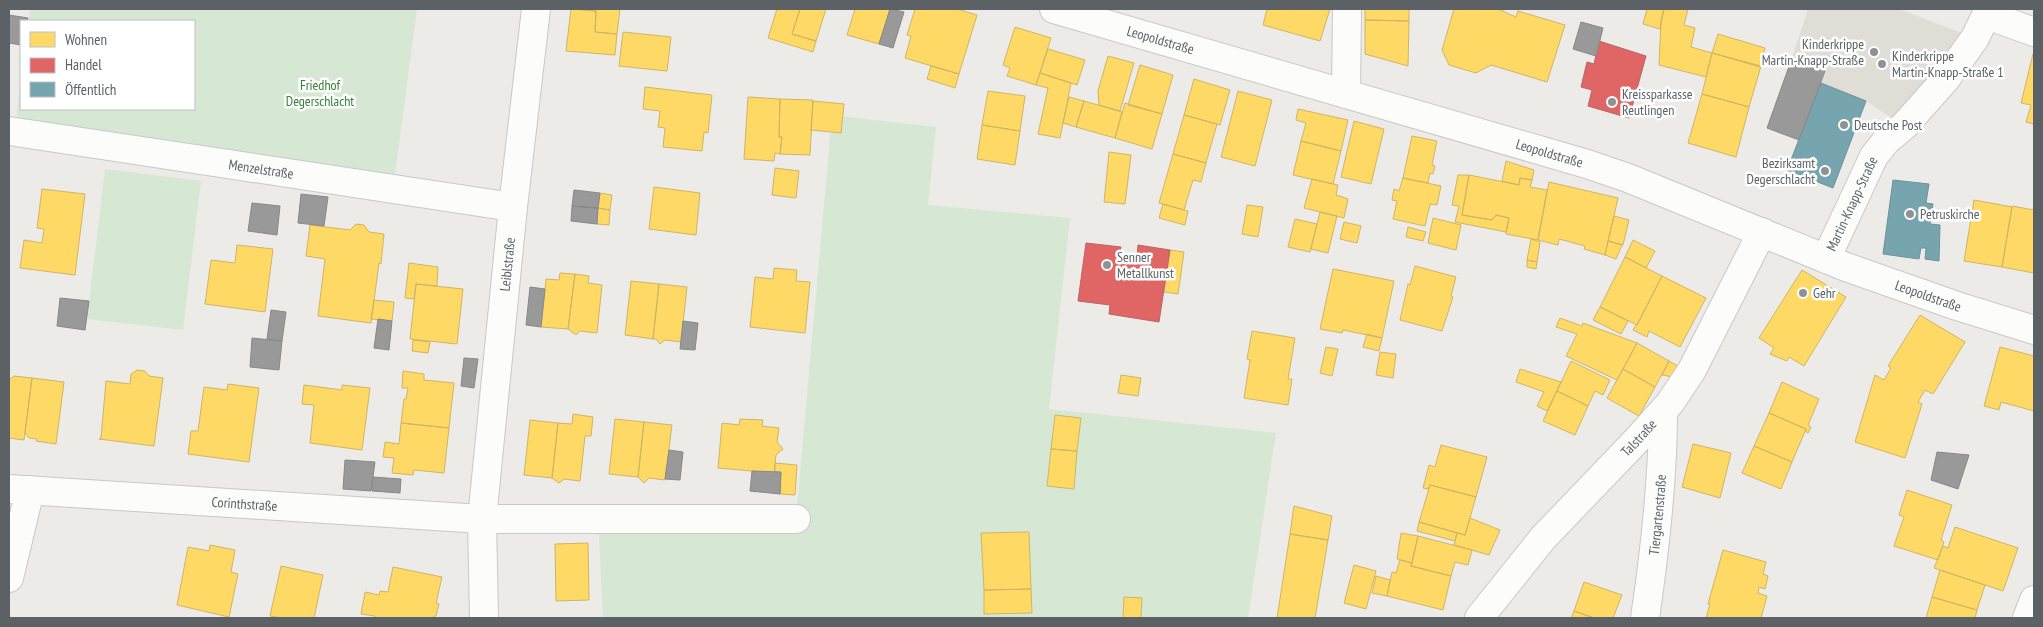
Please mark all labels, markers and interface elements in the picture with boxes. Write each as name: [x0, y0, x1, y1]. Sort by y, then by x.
legend: [20, 20, 195, 110]
street label: Leopoldstraße: [1125, 22, 1196, 58]
text: Wohnen: [65, 30, 107, 49]
place label: Kinderkrippe Martin-Knapp-Straße: [1762, 35, 1864, 69]
marker: Kinderkrippe Martin-Knapp-Straße: [1868, 46, 1880, 58]
place label: Kinderkrippe Martin-Knapp-Straße 1: [1892, 47, 2004, 81]
text: Handel: [65, 55, 102, 74]
marker: Kinderkrippe Martin-Knapp-Straße 1: [1876, 58, 1888, 70]
park label: Friedhof Degerschlacht: [286, 76, 354, 110]
text: Öffentlich: [65, 80, 116, 99]
place label: Kreissparkasse Reutlingen: [1622, 85, 1693, 119]
marker: Kreissparkasse Reutlingen: [1606, 96, 1618, 108]
place label: Deutsche Post: [1854, 116, 1922, 134]
marker: Deutsche Post: [1838, 119, 1850, 131]
street label: Leopoldstraße: [1514, 135, 1585, 171]
street label: Martin-Knapp-Straße: [1822, 153, 1882, 254]
place label: Bezirksamt Degerschlacht: [1747, 154, 1815, 188]
street label: Menzelstraße: [227, 155, 295, 183]
marker: Bezirksamt Degerschlacht: [1819, 165, 1831, 177]
place label: Petruskirche: [1920, 205, 1980, 223]
marker: Petruskirche: [1904, 208, 1916, 220]
street label: Leiblstraße: [496, 236, 519, 292]
place label: Senner Metallkunst: [1117, 248, 1174, 282]
marker: Senner Metallkunst: [1101, 259, 1113, 271]
street label: Leopoldstraße: [1893, 276, 1964, 316]
place label: Gehr: [1813, 284, 1836, 302]
marker: Gehr: [1797, 287, 1809, 299]
street label: Talstraße: [1617, 415, 1660, 460]
street label: Tiergartenstraße: [1645, 474, 1670, 556]
street label: Corinthstraße: [211, 493, 278, 515]

